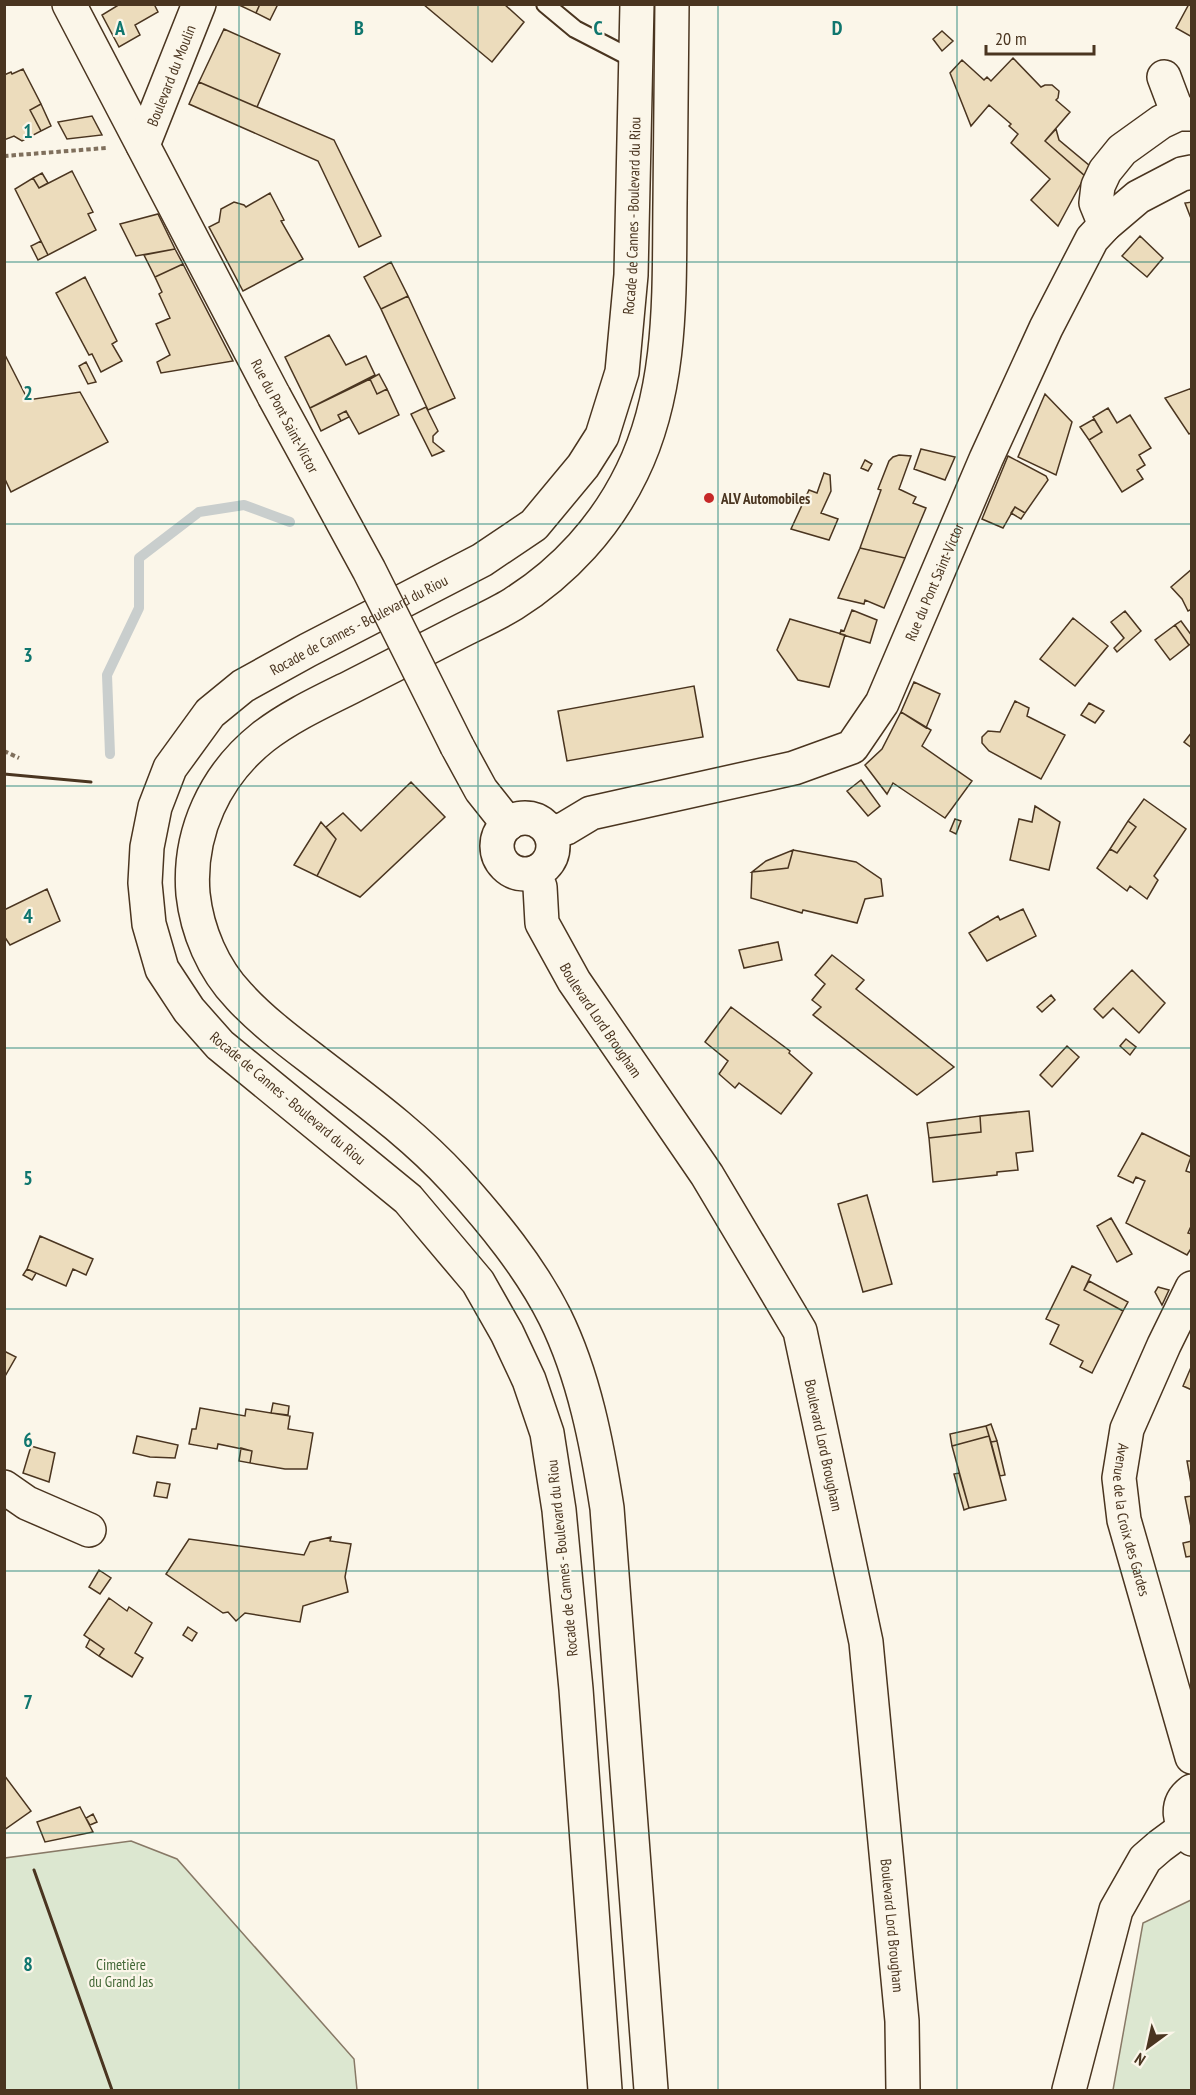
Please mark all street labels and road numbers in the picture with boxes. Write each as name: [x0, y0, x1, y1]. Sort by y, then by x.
street label: Boulevard du Moulin: [142, 22, 199, 129]
street label: Rocade de Cannes - Boulevard du Riou: [618, 117, 644, 315]
street label: Rue du Pont Saint-Victor: [247, 356, 323, 477]
street label: Rue du Pont Saint-Victor: [900, 519, 968, 644]
street label: Rocade de Cannes - Boulevard du Riou: [266, 570, 451, 679]
street label: Boulevard Lord Brougham: [556, 959, 647, 1081]
street label: Rocade de Cannes - Boulevard du Riou: [206, 1027, 370, 1169]
street label: Boulevard Lord Brougham: [801, 1378, 847, 1513]
street label: Avenue de la Croix des Gardes: [1109, 1442, 1155, 1598]
street label: Rocade de Cannes - Boulevard du Riou: [542, 1459, 582, 1657]
street label: Boulevard Lord Brougham: [877, 1858, 909, 1993]

